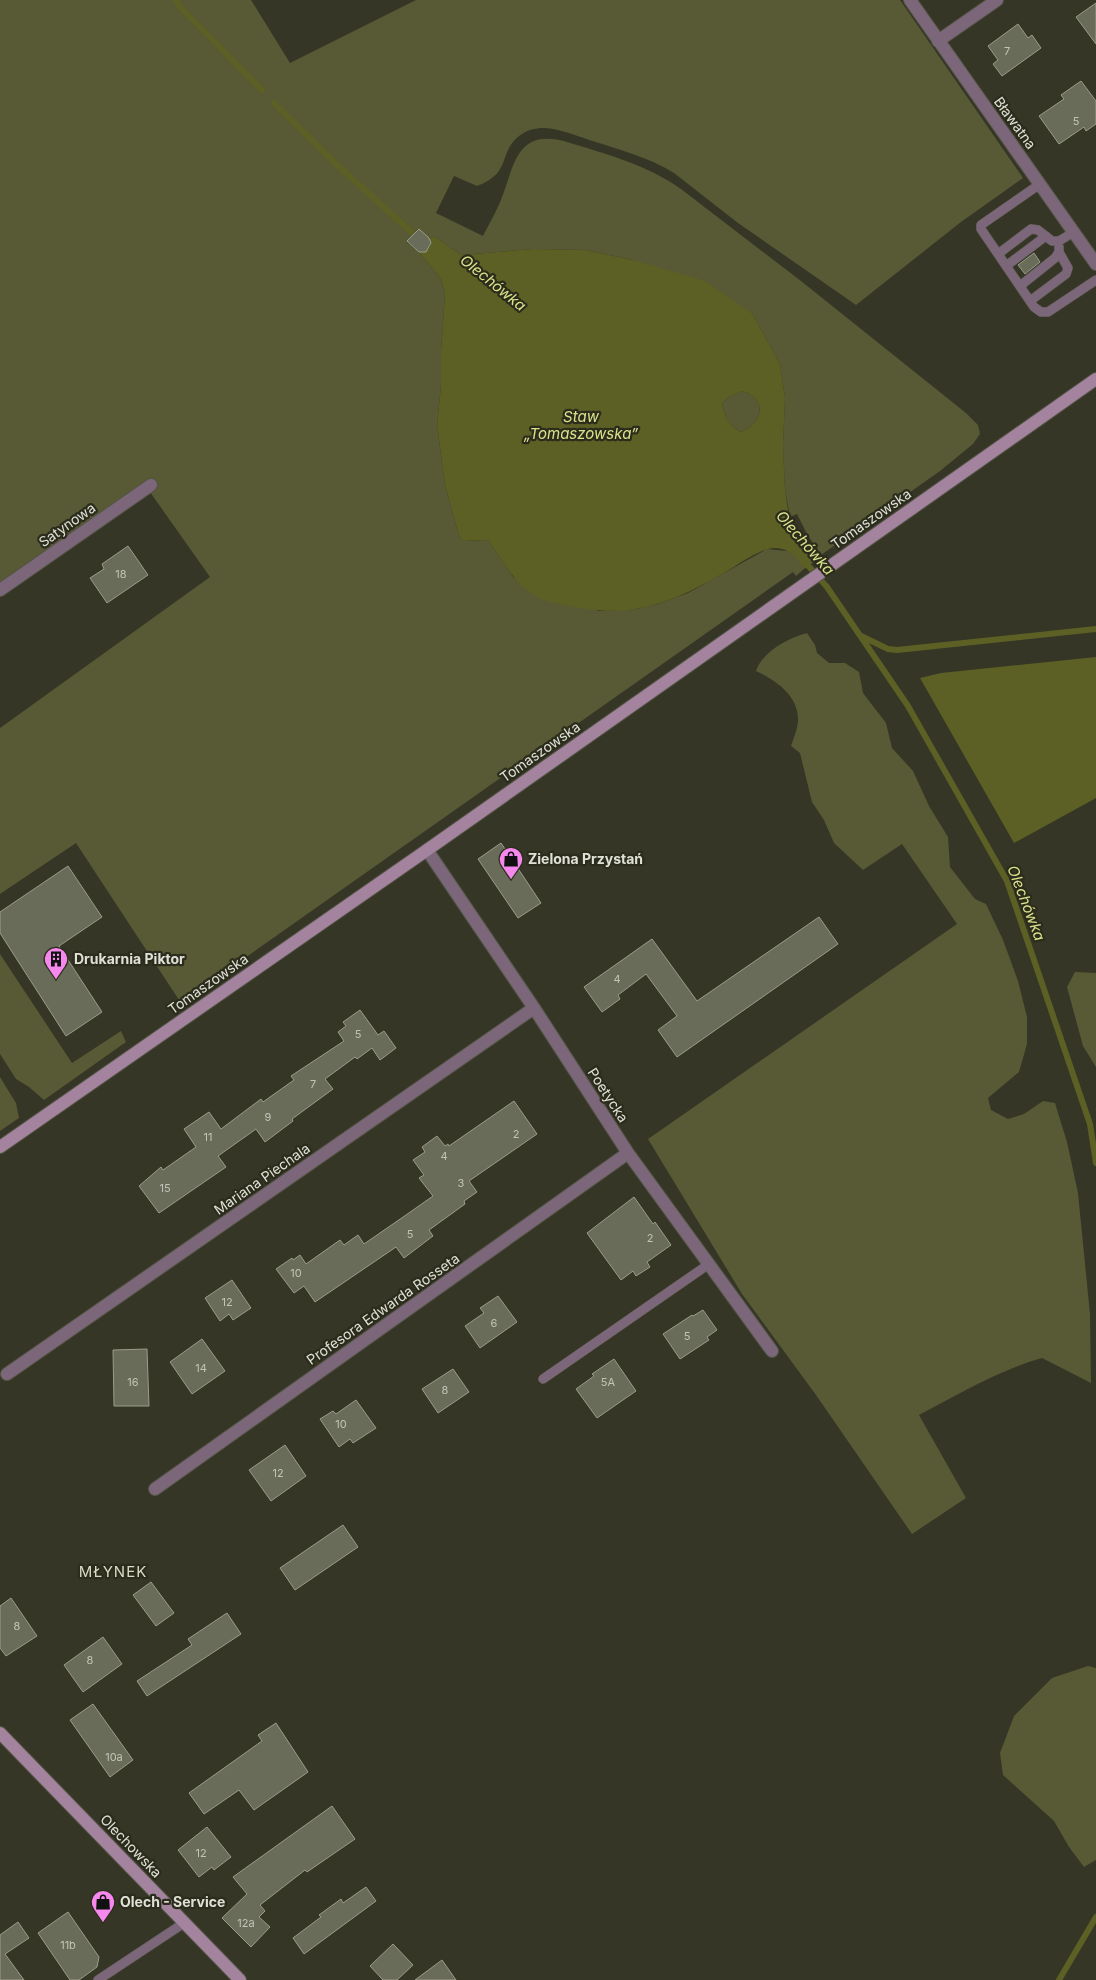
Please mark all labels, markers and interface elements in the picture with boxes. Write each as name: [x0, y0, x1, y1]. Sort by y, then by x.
house number: 7: [1004, 44, 1010, 58]
street label: Bławatna: [991, 93, 1040, 152]
house number: 5: [1073, 114, 1080, 128]
water label: Olechówka: [457, 250, 530, 315]
water label: Staw „Tomaszowska”: [524, 407, 639, 443]
street label: Tomaszowska: [827, 485, 914, 552]
street label: Satynowa: [35, 499, 98, 550]
water label: Olechówka: [772, 507, 839, 579]
house number: 18: [115, 567, 127, 581]
street label: Tomaszowska: [496, 718, 583, 785]
shop icon: Zielona Przystań: [498, 846, 524, 880]
place label: Zielona Przystań: [528, 850, 643, 867]
water label: Olechówka: [1003, 862, 1050, 943]
building icon: Drukarnia Piktor: [43, 946, 69, 980]
place label: Drukarnia Piktor: [74, 950, 185, 967]
street label: Tomaszowska: [164, 950, 251, 1017]
house number: 4: [613, 972, 621, 986]
house number: 5: [355, 1027, 362, 1041]
street label: Poetycka: [585, 1064, 632, 1125]
house number: 7: [310, 1077, 316, 1091]
house number: 9: [265, 1110, 272, 1124]
house number: 2: [513, 1127, 519, 1141]
house number: 11: [204, 1130, 212, 1144]
street label: Mariana Piechala: [210, 1139, 313, 1218]
house number: 4: [440, 1149, 448, 1163]
house number: 3: [458, 1176, 465, 1190]
house number: 15: [159, 1181, 171, 1195]
house number: 5: [407, 1227, 414, 1241]
house number: 2: [647, 1231, 653, 1245]
street label: Profesora Edwarda Rosseta: [303, 1249, 462, 1368]
house number: 10: [290, 1266, 302, 1280]
house number: 12: [221, 1295, 233, 1309]
house number: 6: [491, 1316, 498, 1330]
house number: 5: [684, 1329, 691, 1343]
house number: 14: [195, 1361, 207, 1375]
house number: 16: [127, 1375, 139, 1389]
house number: 5A: [601, 1375, 616, 1389]
house number: 8: [442, 1383, 449, 1397]
house number: 10: [335, 1417, 347, 1431]
house number: 12: [272, 1466, 284, 1480]
district label: MŁYNEK: [79, 1562, 147, 1581]
house number: 8: [14, 1619, 21, 1633]
house number: 8: [87, 1653, 94, 1667]
house number: 10a: [105, 1750, 123, 1764]
street label: Olechowska: [97, 1811, 166, 1881]
house number: 12: [195, 1846, 207, 1860]
shop icon: Olech - Service: [90, 1889, 116, 1923]
place label: Olech - Service: [120, 1893, 225, 1910]
house number: 12a: [237, 1916, 255, 1930]
house number: 11b: [60, 1938, 76, 1952]

